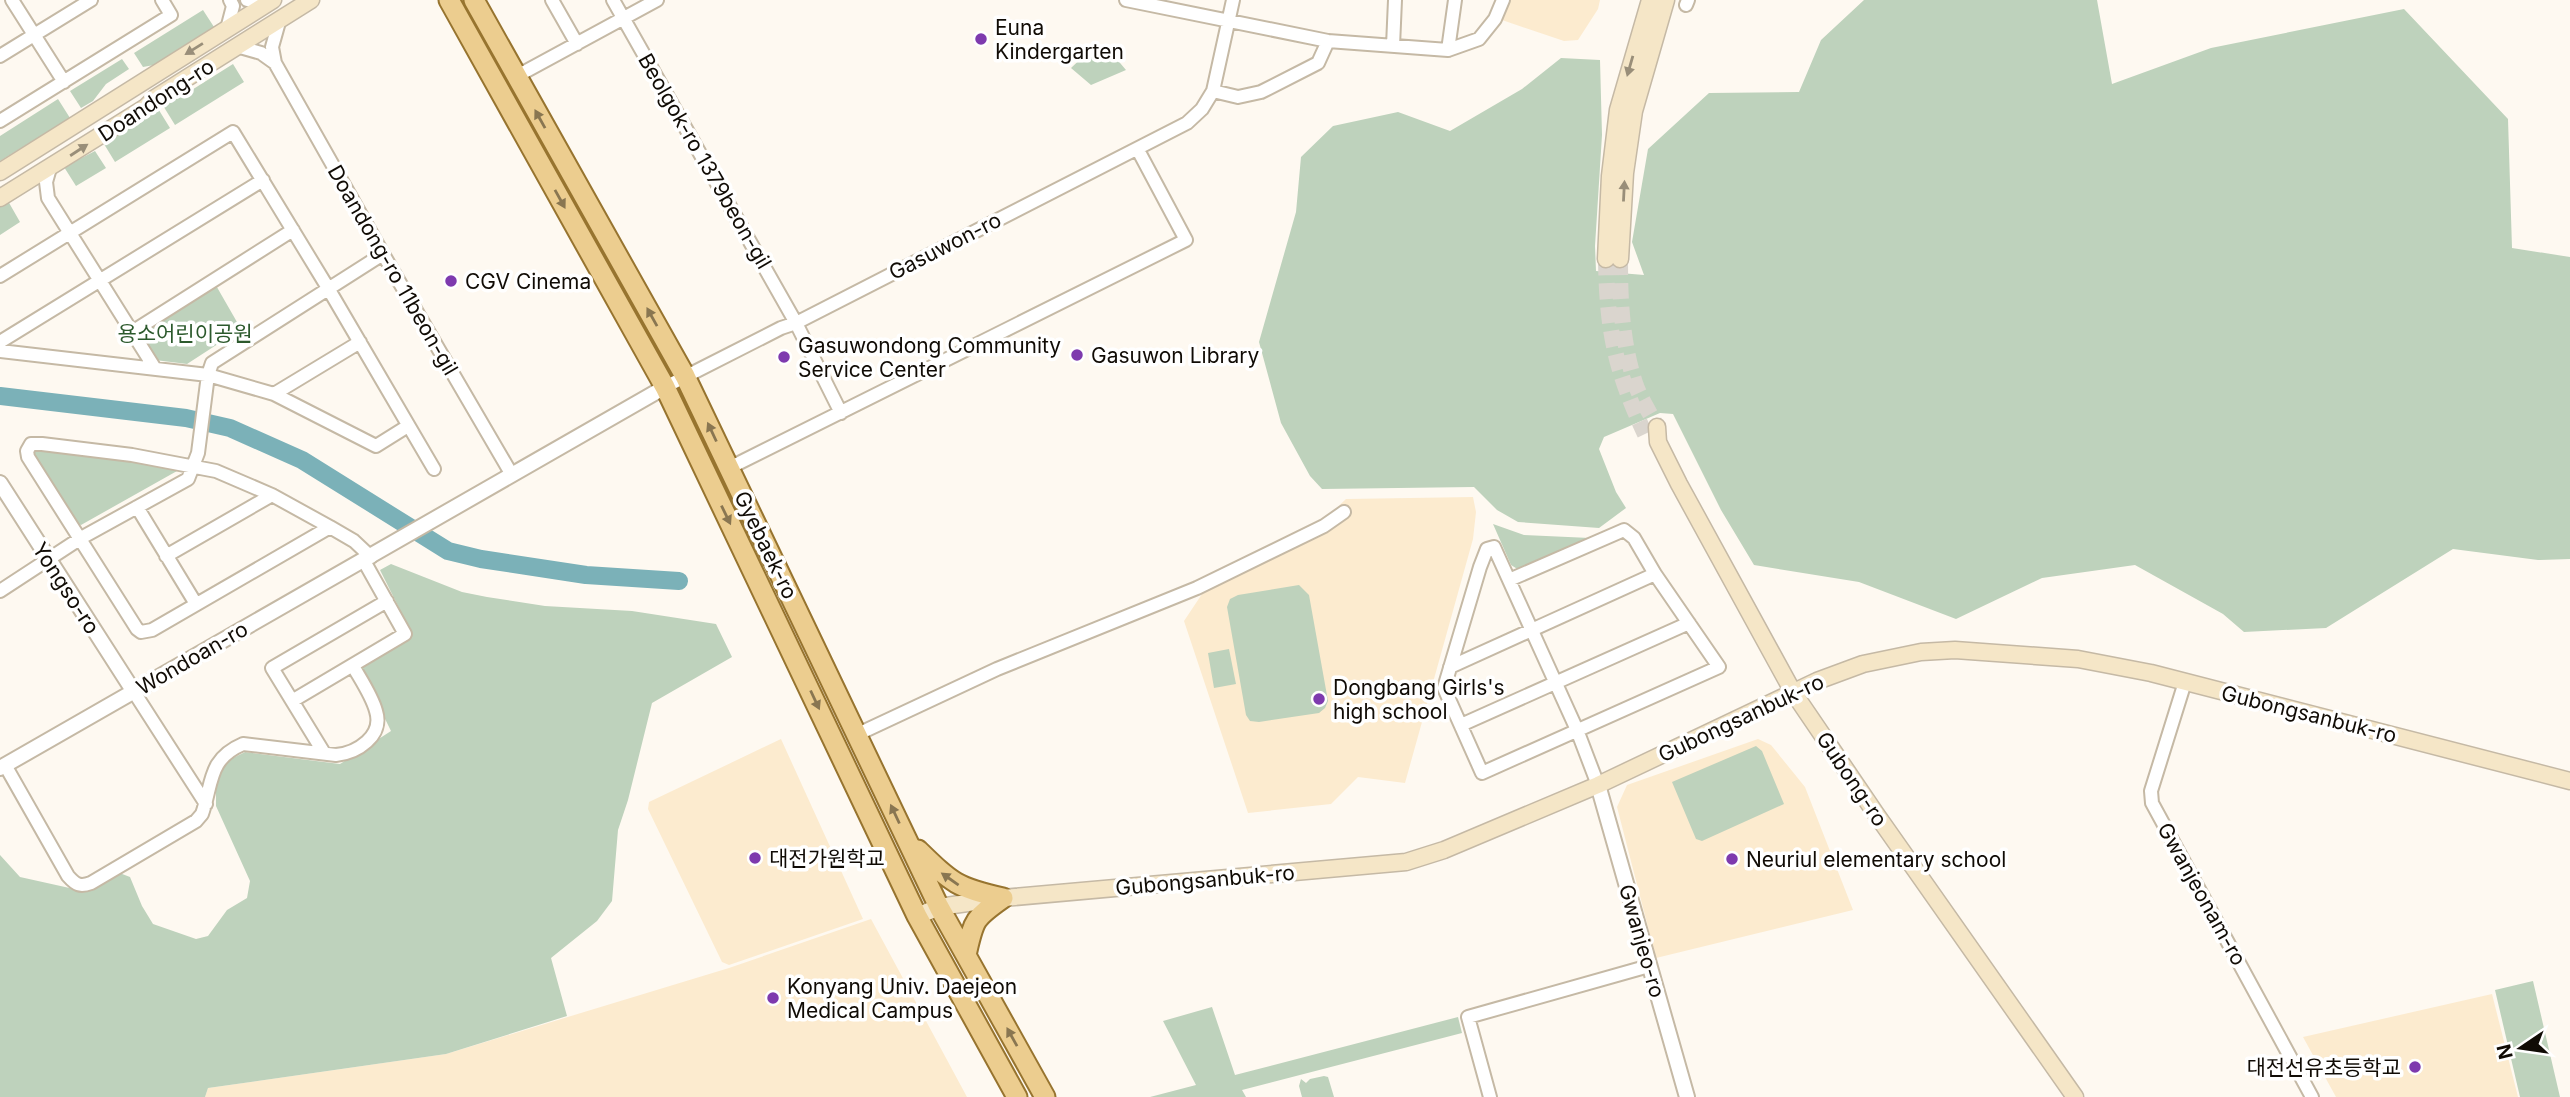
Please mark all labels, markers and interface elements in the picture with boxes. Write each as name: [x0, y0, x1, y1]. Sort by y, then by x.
place label: Euna Kindergarten: [995, 15, 1124, 64]
marker: Euna Kindergarten: [973, 31, 989, 47]
one-way arrow: [185, 43, 204, 56]
street label: Beolgok-ro 1379beon-gil: [633, 49, 777, 273]
street label: Doandong-ro: [94, 53, 218, 147]
one-way arrow: [1625, 55, 1635, 76]
one-way arrow: [534, 109, 546, 128]
one-way arrow: [70, 143, 89, 156]
street label: Doandong-ro 11beon-gil: [323, 160, 463, 380]
one-way arrow: [1618, 180, 1629, 202]
one-way arrow: [554, 189, 566, 209]
street label: Gasuwon-ro: [885, 207, 1005, 285]
place label: CGV Cinema: [465, 269, 591, 294]
marker: CGV Cinema: [443, 273, 459, 289]
one-way arrow: [646, 307, 658, 327]
park label: 용소어린이공원: [117, 321, 253, 346]
place label: Gasuwondong Community Service Center: [798, 333, 1061, 382]
place label: Gasuwon Library: [1091, 343, 1259, 368]
marker: Gasuwon Library: [1069, 347, 1085, 363]
marker: Gasuwondong Community Service Center: [776, 349, 792, 365]
one-way arrow: [706, 422, 718, 442]
street label: Gyebaek-ro: [729, 487, 803, 603]
one-way arrow: [721, 505, 732, 525]
street label: Yongso-ro: [27, 538, 105, 638]
street label: Wondoan-ro: [132, 616, 252, 700]
street label: Gubongsanbuk-ro: [1654, 669, 1828, 767]
place label: Dongbang Girls's high school: [1333, 675, 1505, 724]
street label: Gubongsanbuk-ro: [2219, 680, 2399, 748]
one-way arrow: [809, 690, 820, 710]
marker: Dongbang Girls's high school: [1311, 691, 1327, 707]
street label: Gubong-ro: [1811, 727, 1893, 831]
one-way arrow: [890, 804, 901, 824]
street label: Gwanjeonam-ro: [2152, 818, 2252, 970]
place label: 대전가원학교: [769, 846, 885, 871]
place label: Neuriul elementary school: [1746, 847, 2006, 872]
marker: 대전가원학교: [747, 850, 763, 866]
marker: Neuriul elementary school: [1724, 851, 1740, 867]
street label: Gubongsanbuk-ro: [1114, 860, 1296, 900]
one-way arrow: [941, 872, 959, 886]
street label: Gwanjeo-ro: [1614, 881, 1670, 1001]
place label: Konyang Univ. Daejeon Medical Campus: [787, 974, 1017, 1023]
marker: Konyang Univ. Daejeon Medical Campus: [765, 990, 781, 1006]
north arrow: [2486, 1013, 2556, 1083]
one-way arrow: [1006, 1028, 1018, 1047]
text: N: [2492, 1042, 2518, 1061]
place label: 대전선유초등학교: [2246, 1055, 2401, 1080]
marker: 대전선유초등학교: [2407, 1059, 2423, 1075]

